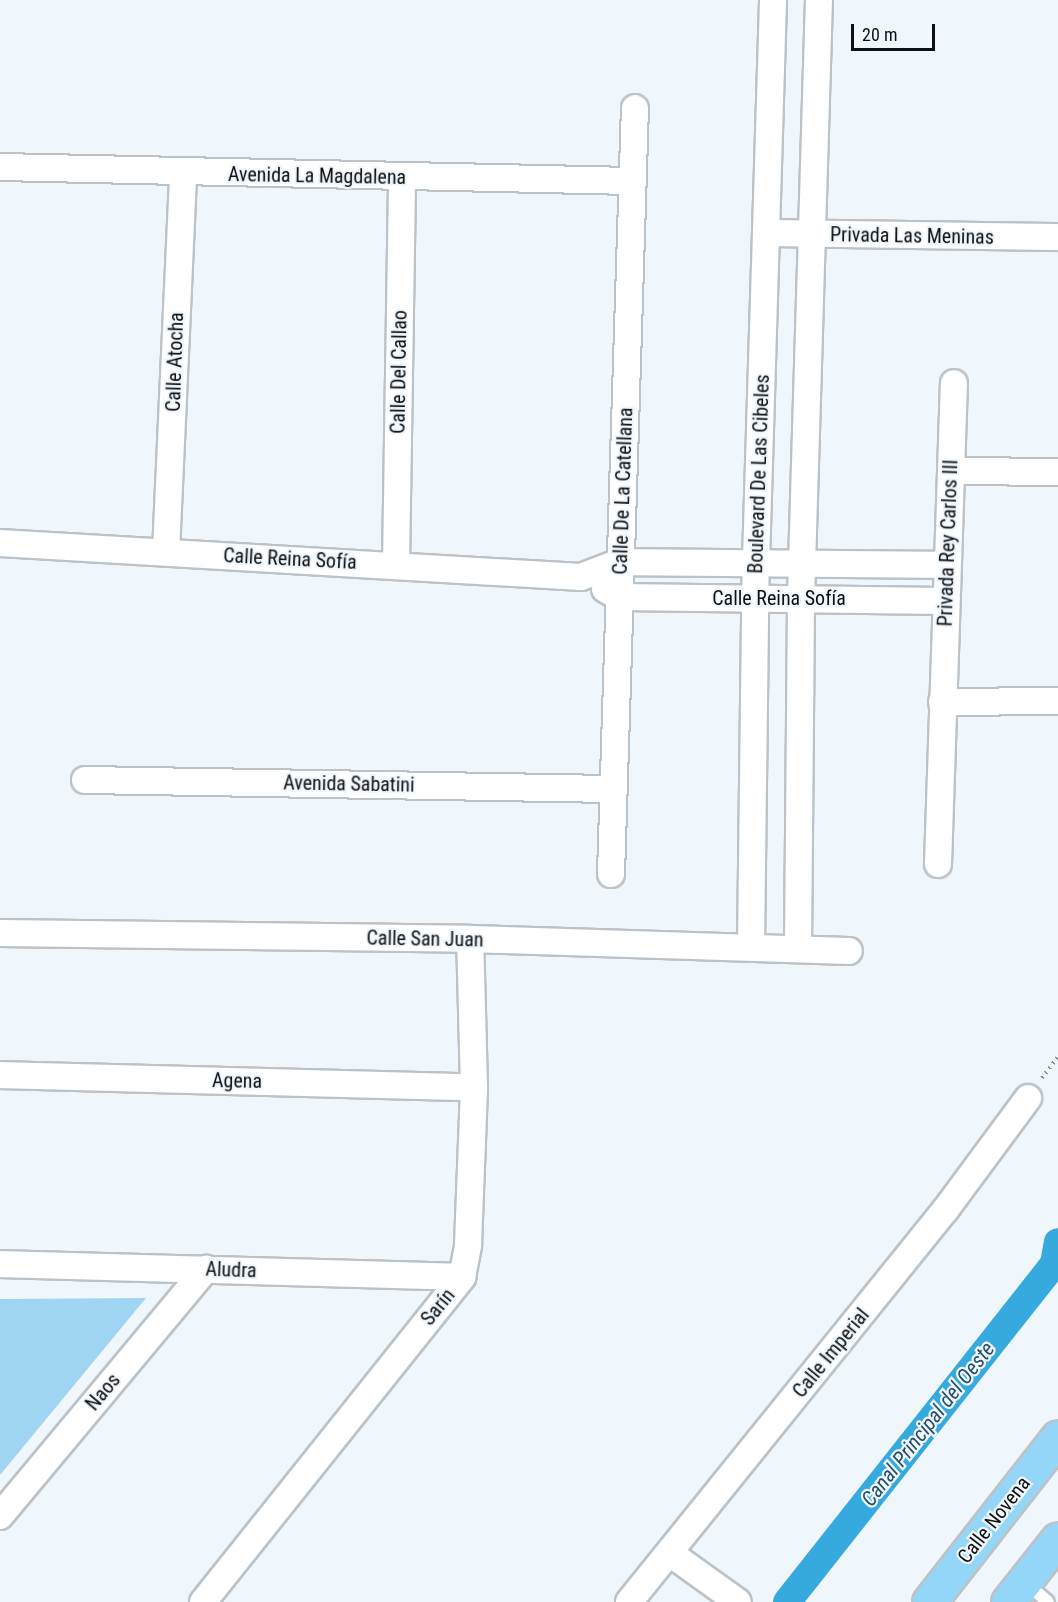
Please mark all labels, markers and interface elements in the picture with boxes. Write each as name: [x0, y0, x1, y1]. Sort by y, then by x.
scale bar: [854, 12, 938, 50]
text: 20 m: [862, 24, 897, 45]
street label: Avenida La Magdalena: [228, 162, 406, 190]
street label: Privada Las Meninas: [830, 223, 994, 249]
street label: Calle Del Callao: [386, 310, 412, 434]
street label: Calle Atocha: [161, 312, 189, 412]
street label: Boulevard De Las Cibeles: [744, 374, 774, 574]
street label: Calle De La Catellana: [608, 407, 638, 575]
street label: Privada Rey Carlos III: [933, 459, 963, 627]
street label: Calle Reina Sofía: [223, 544, 357, 574]
street label: Calle Reina Sofía: [712, 586, 846, 610]
street label: Avenida Sabatini: [283, 771, 415, 797]
street label: Calle San Juan: [366, 926, 484, 952]
street label: Agena: [212, 1069, 262, 1093]
street label: Aludra: [205, 1257, 257, 1283]
street label: Sarín: [416, 1284, 460, 1330]
street label: Calle Imperial: [788, 1303, 874, 1403]
water label: Canal Principal del Oeste: [856, 1337, 1000, 1511]
street label: Naos: [81, 1369, 125, 1415]
street label: Calle Novena: [953, 1472, 1035, 1568]

